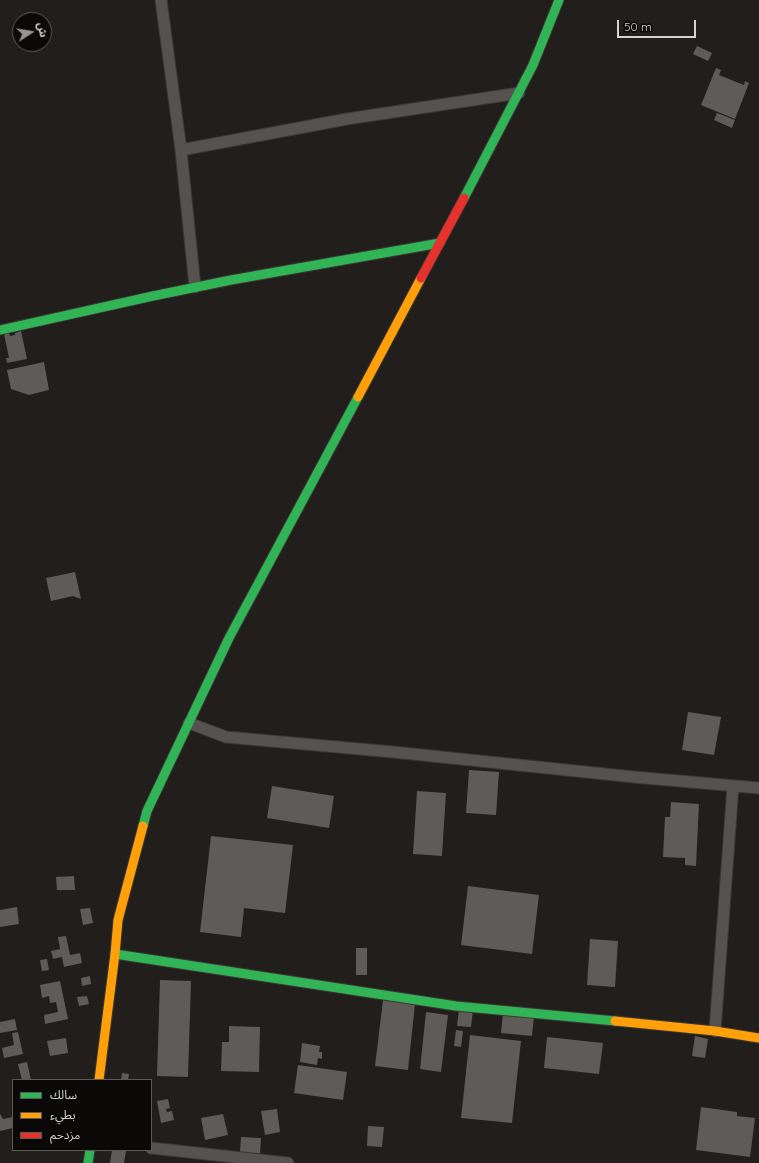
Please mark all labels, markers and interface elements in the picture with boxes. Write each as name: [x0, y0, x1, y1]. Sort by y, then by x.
north arrow: [12, 12, 52, 52]
scale bar: [619, 12, 698, 38]
text: 50 m: [624, 19, 652, 34]
text: ش: [34, 21, 51, 39]
legend: [12, 1079, 152, 1151]
text: سالك: [50, 1087, 77, 1102]
text: بطيء: [50, 1107, 76, 1122]
text: مزدحم: [50, 1127, 80, 1142]

